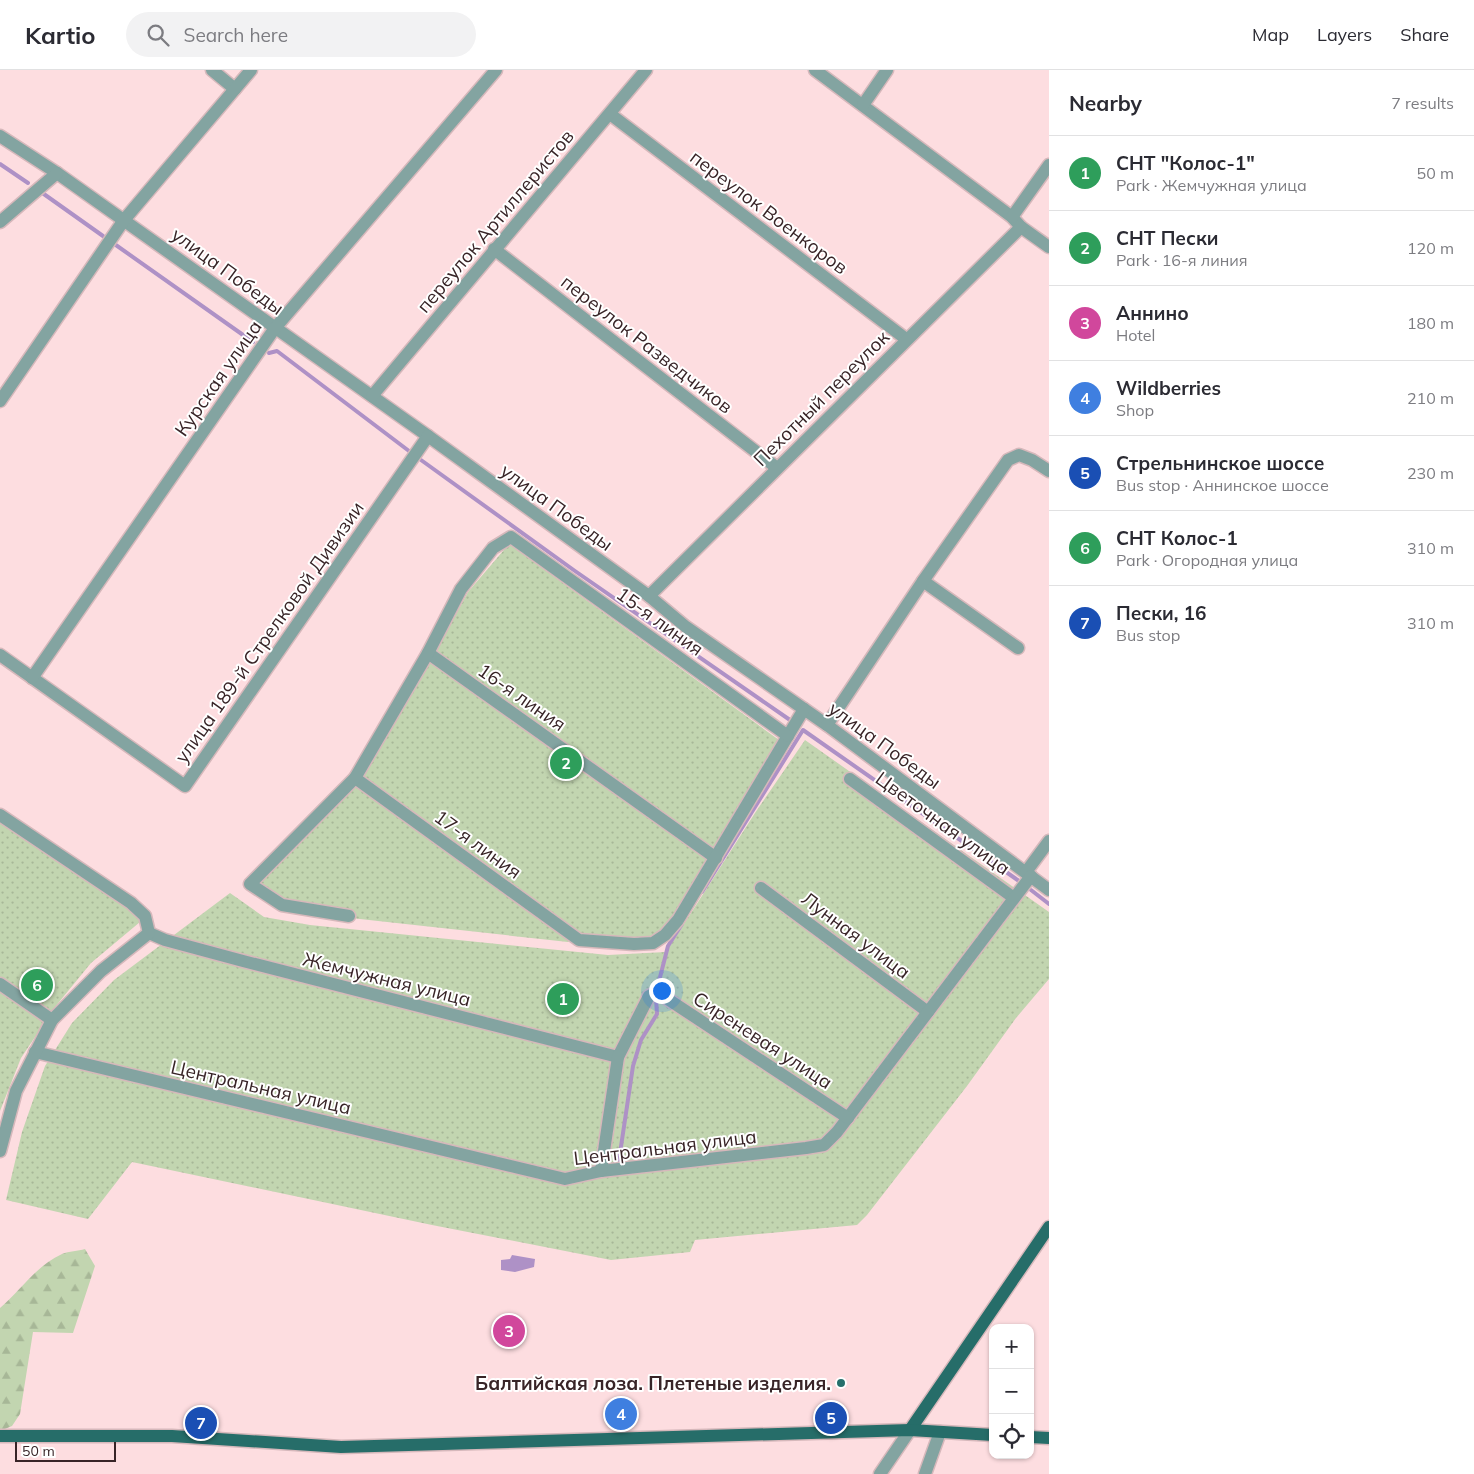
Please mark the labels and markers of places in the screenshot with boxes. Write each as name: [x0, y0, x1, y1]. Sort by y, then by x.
pin: 2: [550, 744, 582, 782]
pin: 6: [21, 966, 53, 1004]
pin: 1: [547, 980, 579, 1018]
pin: 3: [493, 1312, 525, 1350]
place label: Балтийская лоза. Плетеные изделия.: [475, 1371, 831, 1395]
marker: Балтийская лоза. Плетеные изделия.: [835, 1377, 847, 1389]
pin: 4: [605, 1395, 637, 1433]
pin: 5: [815, 1399, 847, 1437]
pin: 7: [185, 1404, 217, 1442]

